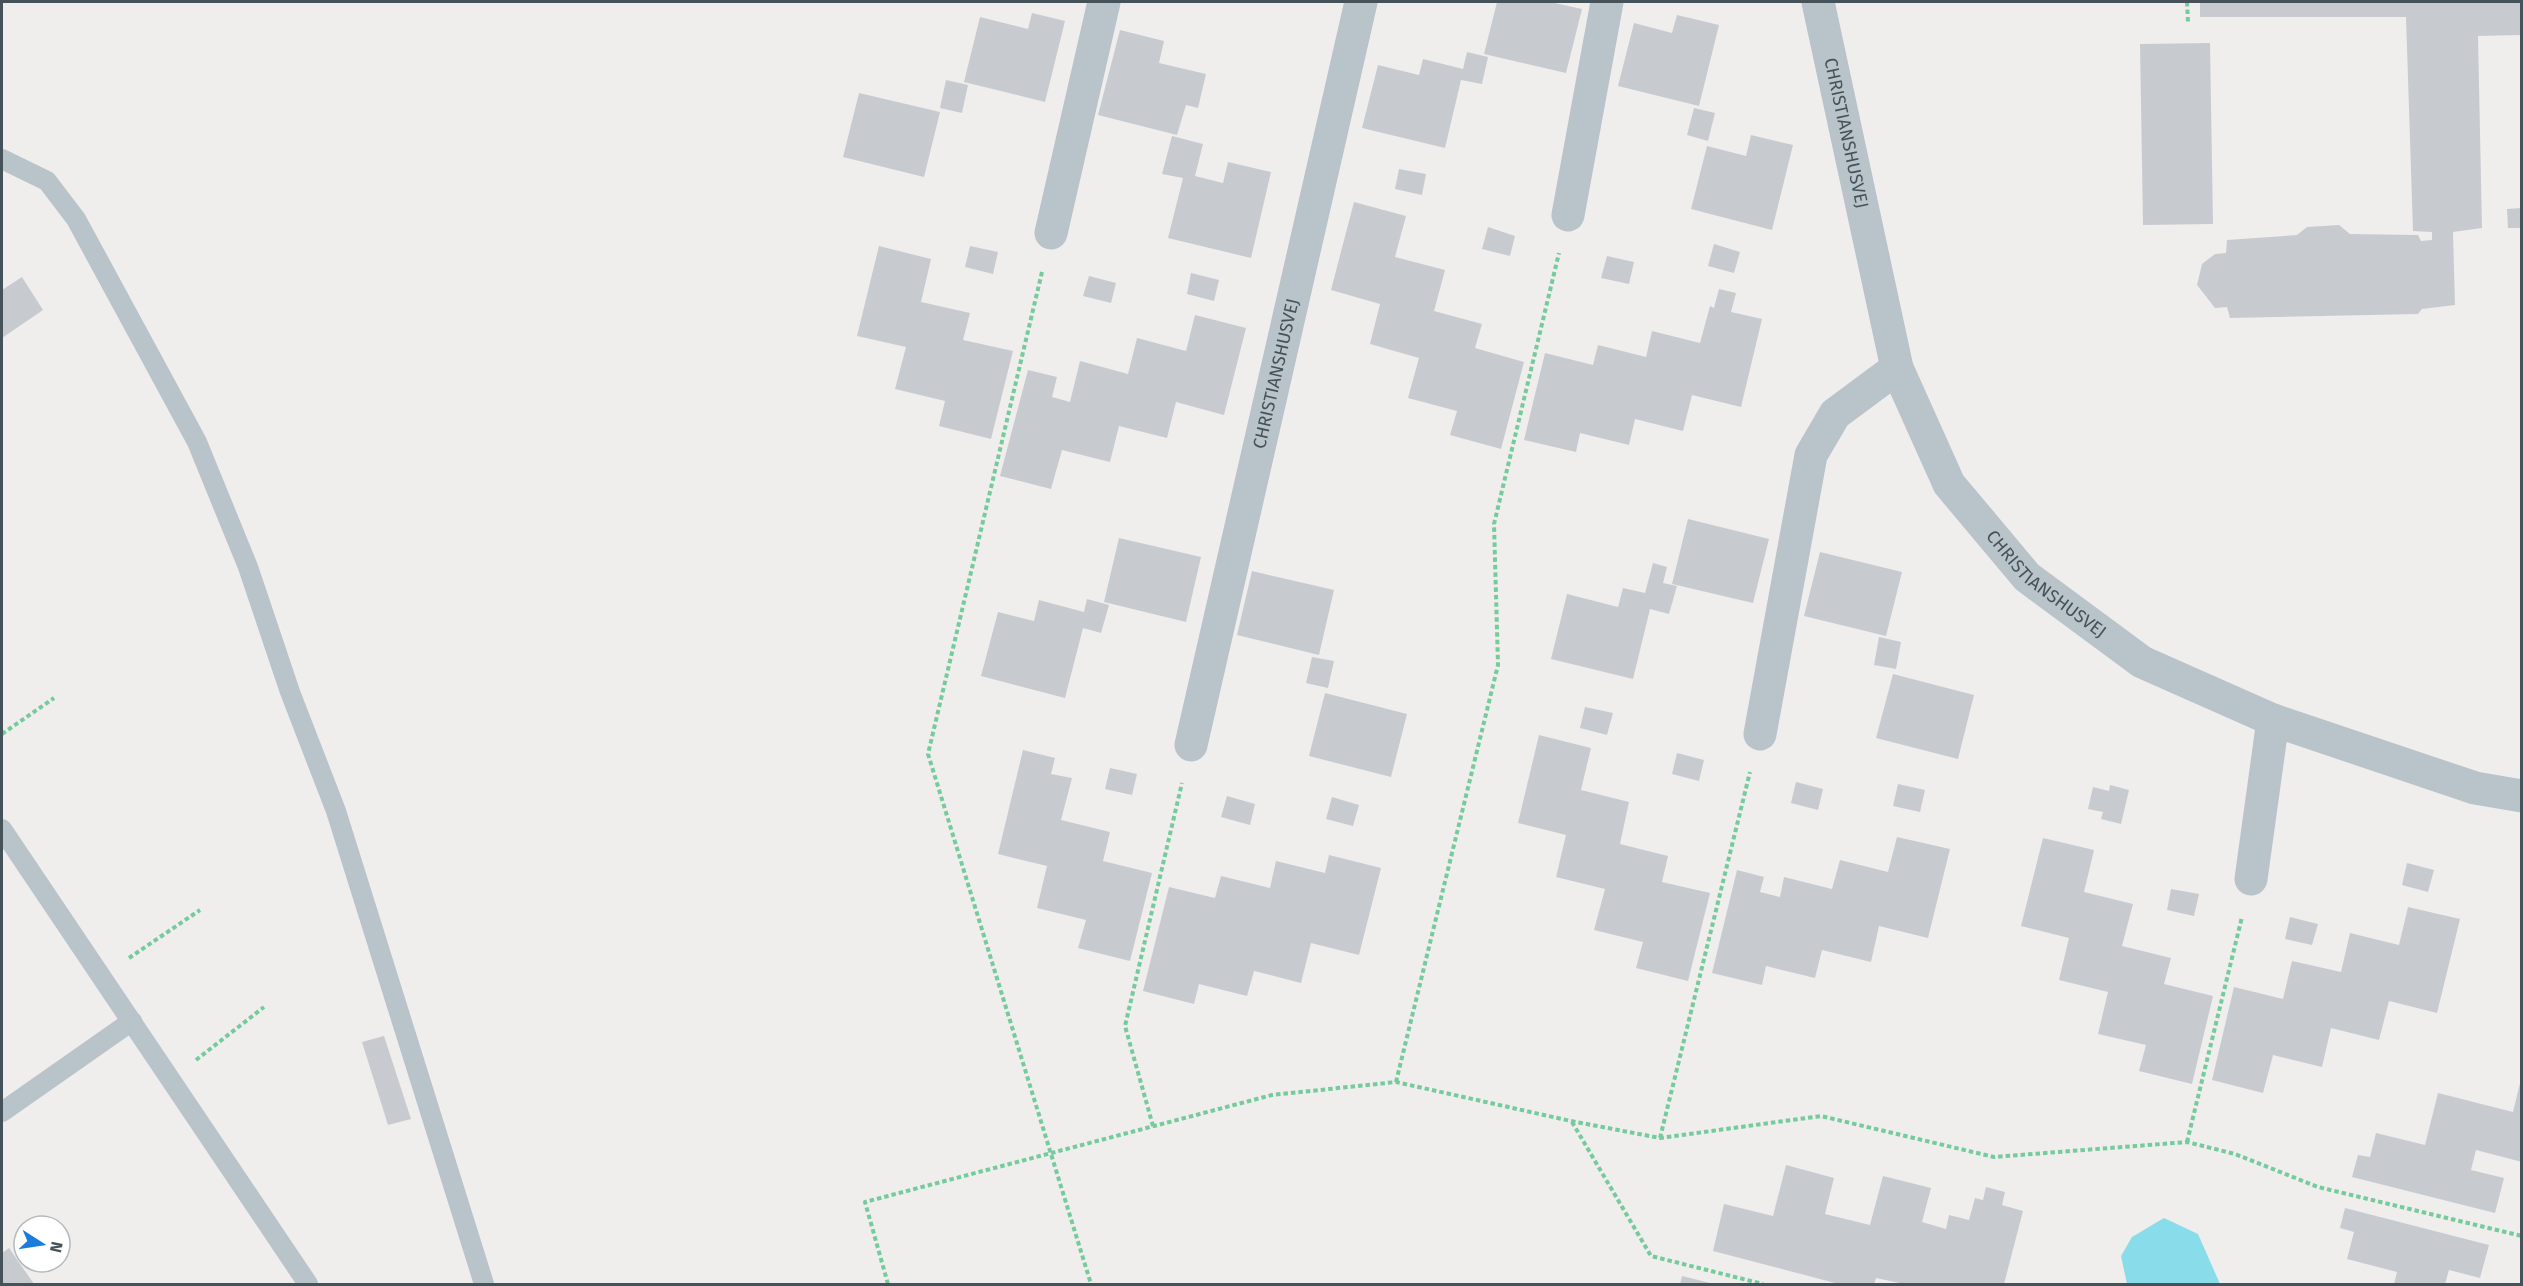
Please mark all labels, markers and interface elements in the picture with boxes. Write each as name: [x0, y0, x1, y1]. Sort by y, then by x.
street label: CHRISTIANSHUSVEJ: [1819, 56, 1873, 210]
street label: CHRISTIANSHUSVEJ: [1248, 296, 1304, 451]
street label: CHRISTIANSHUSVEJ: [1981, 526, 2111, 643]
north arrow: [12, 1214, 72, 1274]
text: N: [46, 1240, 67, 1254]

